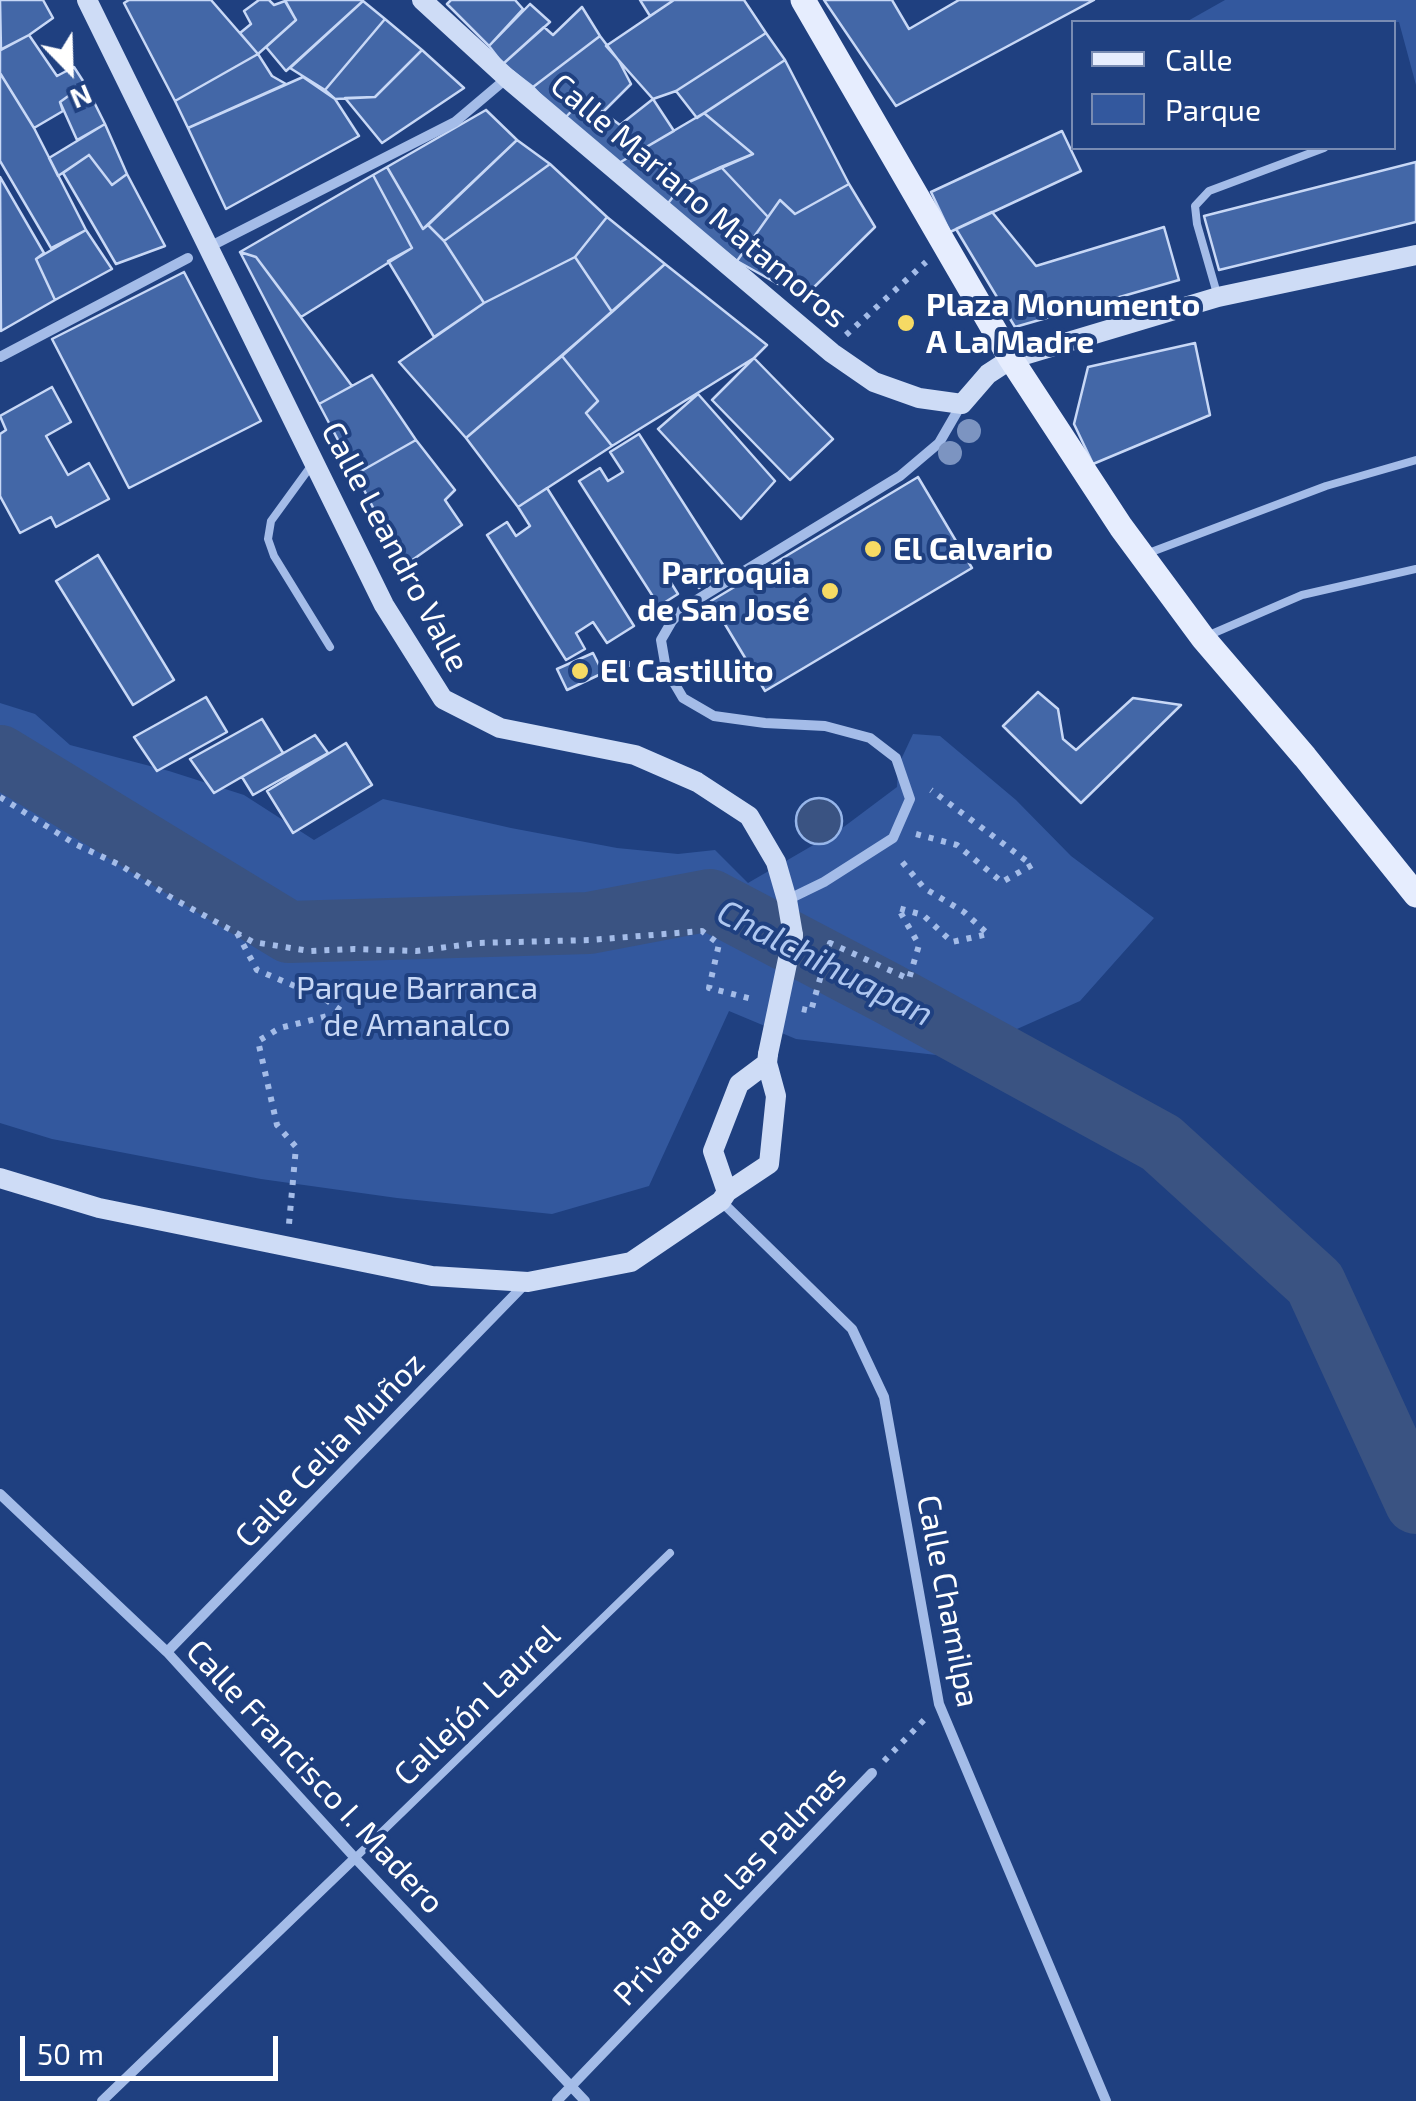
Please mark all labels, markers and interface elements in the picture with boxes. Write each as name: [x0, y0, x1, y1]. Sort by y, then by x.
north arrow: [20, 20, 120, 120]
legend: [1071, 20, 1396, 150]
text: Calle: [1165, 41, 1233, 77]
street label: Calle Mariano Matamoros: [543, 66, 855, 336]
text: N: [66, 78, 98, 117]
text: Parque: [1165, 91, 1261, 127]
place label: Plaza Monumento A La Madre: [926, 286, 1200, 361]
marker: Plaza Monumento A La Madre: [895, 312, 917, 334]
street label: Calle Leandro Valle: [313, 416, 477, 678]
place label: El Calvario: [893, 530, 1053, 568]
marker: El Calvario: [862, 538, 884, 560]
place label: Parroquia de San José: [637, 554, 810, 629]
marker: Parroquia de San José: [819, 580, 841, 602]
place label: El Castillito: [600, 652, 774, 690]
marker: El Castillito: [569, 660, 591, 682]
water label: Chalchihuapan: [710, 891, 940, 1035]
park label: Parque Barranca de Amanalco: [296, 969, 538, 1044]
street label: Calle Celia Muñoz: [227, 1345, 433, 1555]
street label: Calle Chamilpa: [909, 1492, 987, 1710]
street label: Callejón Laurel: [386, 1616, 568, 1794]
street label: Calle Francisco I. Madero: [178, 1632, 452, 1922]
street label: Privada de las Palmas: [606, 1758, 854, 2014]
scale bar: [25, 2016, 282, 2078]
text: 50 m: [37, 2035, 104, 2071]

